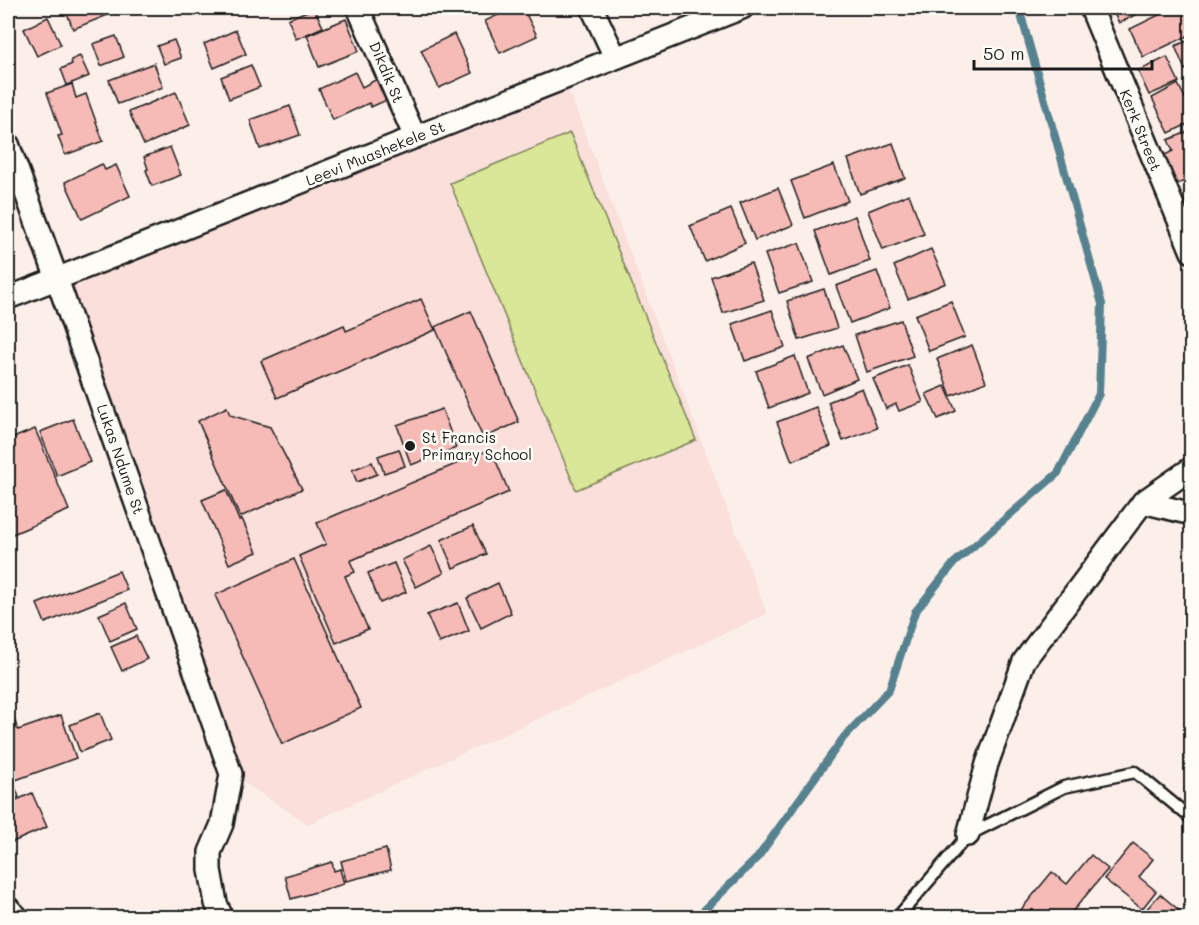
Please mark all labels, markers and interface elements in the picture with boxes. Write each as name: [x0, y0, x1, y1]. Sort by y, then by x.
scale bar: [974, 33, 1152, 71]
street label: Dikdik St: [365, 38, 409, 106]
text: 50 m: [983, 41, 1025, 65]
street label: Kerk Street: [1116, 86, 1166, 174]
street label: Leevi Muashekele St: [302, 116, 448, 190]
street label: Lukas Ndume St: [93, 401, 149, 517]
place label: St Francis Primary School: [422, 427, 532, 464]
marker: St Francis Primary School: [403, 439, 417, 453]

